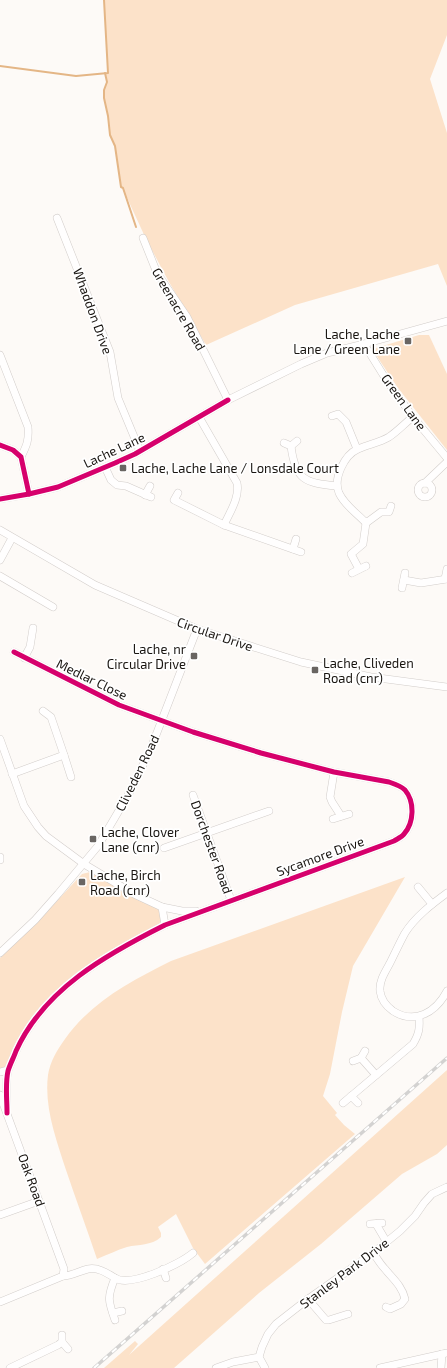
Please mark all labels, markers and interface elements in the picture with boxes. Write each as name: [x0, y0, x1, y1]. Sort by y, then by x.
street label: Greenacre Road: [149, 265, 209, 353]
street label: Whaddon Drive: [70, 266, 116, 356]
place label: Lache, Lache Lane / Green Lane: [293, 326, 400, 357]
marker: Lache, Lache Lane / Green Lane: [403, 336, 413, 346]
street label: Green Lane: [378, 371, 430, 433]
street label: Lache Lane: [81, 429, 147, 471]
place label: Lache, Lache Lane / Lonsdale Court: [131, 460, 339, 476]
marker: Lache, Lache Lane / Lonsdale Court: [118, 463, 128, 473]
street label: Circular Drive: [175, 614, 255, 654]
place label: Lache, nr Circular Drive: [107, 641, 186, 672]
marker: Lache, nr Circular Drive: [189, 651, 199, 661]
street label: Medlar Close: [54, 655, 130, 703]
place label: Lache, Cliveden Road (cnr): [323, 655, 414, 686]
marker: Lache, Cliveden Road (cnr): [310, 665, 320, 675]
street label: Cliveden Road: [112, 732, 162, 814]
street label: Dorchester Road: [188, 798, 236, 896]
place label: Lache, Clover Lane (cnr): [101, 824, 179, 855]
street label: Sycamore Drive: [274, 833, 366, 879]
marker: Lache, Clover Lane (cnr): [88, 834, 98, 844]
place label: Lache, Birch Road (cnr): [90, 867, 161, 898]
marker: Lache, Birch Road (cnr): [77, 877, 87, 887]
street label: Oak Road: [15, 1151, 49, 1209]
street label: Stanley Park Drive: [296, 1234, 392, 1312]

